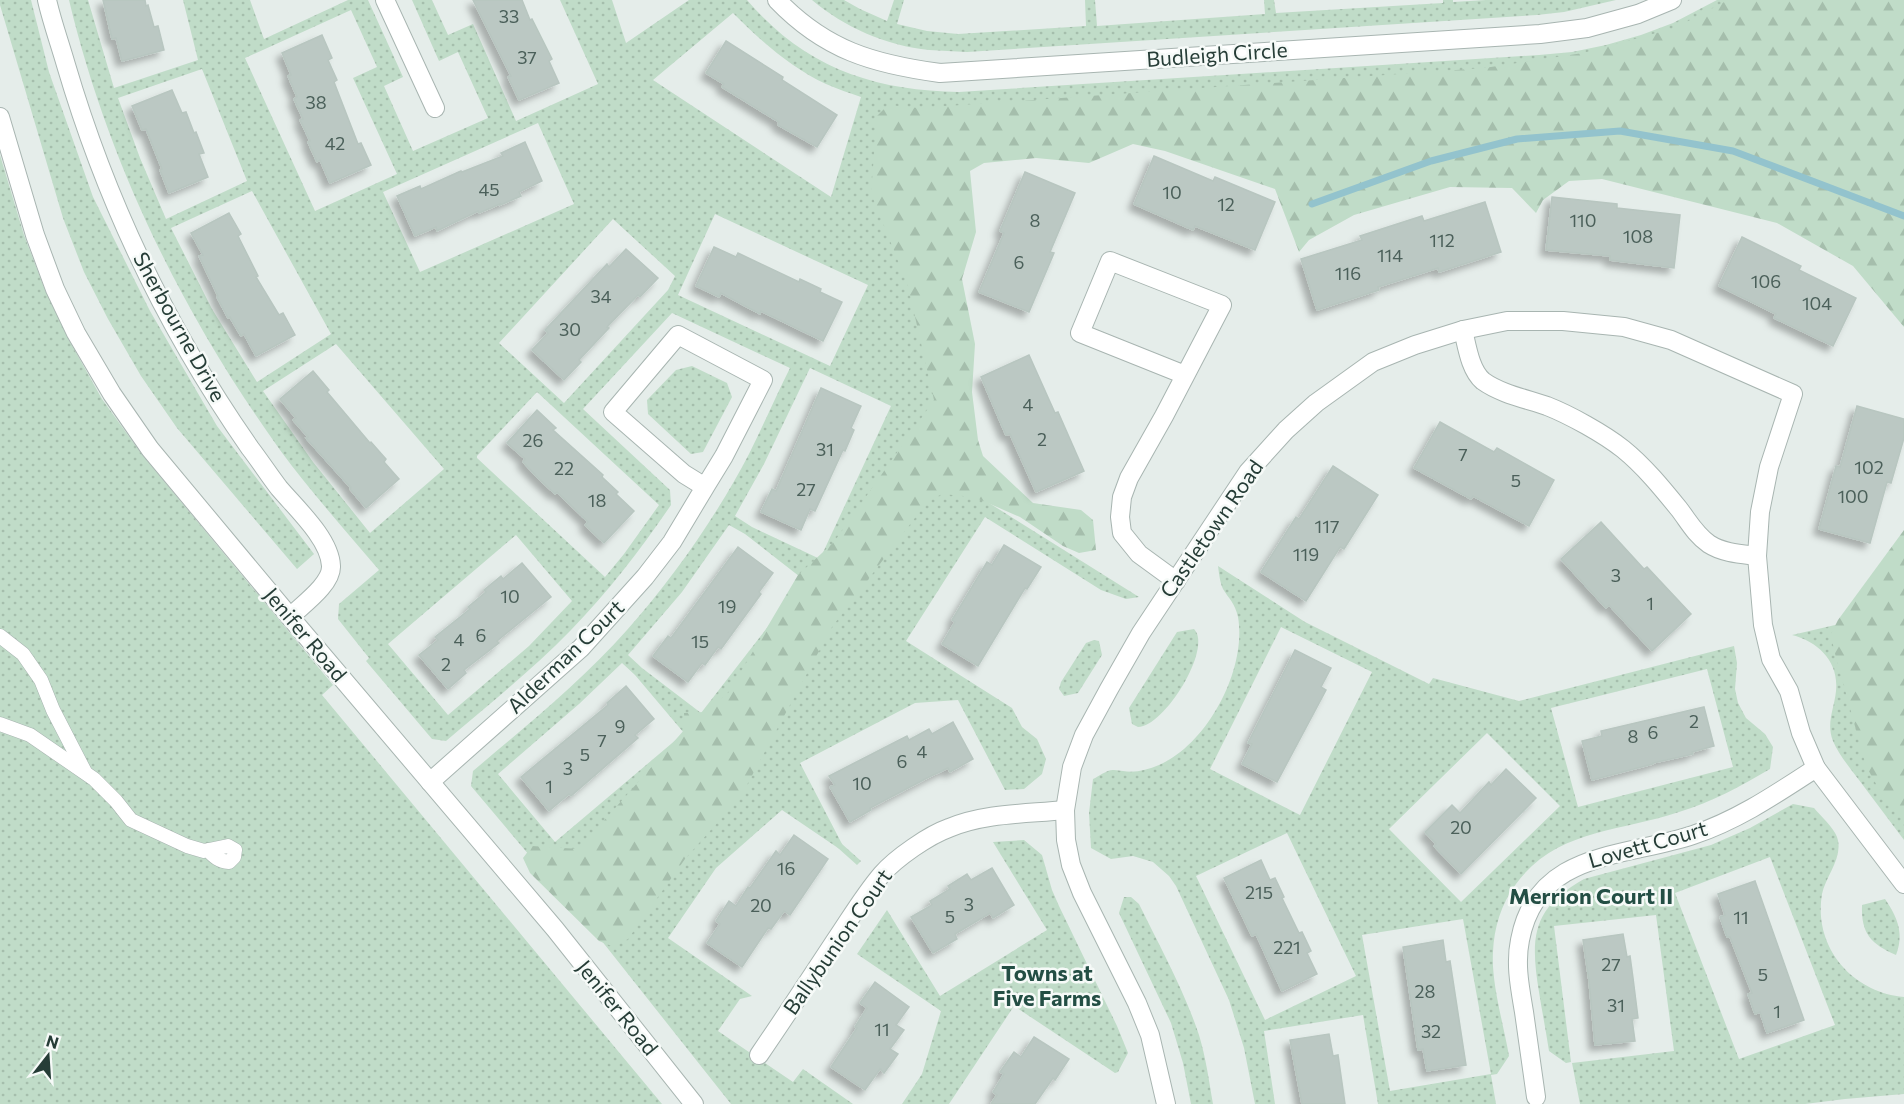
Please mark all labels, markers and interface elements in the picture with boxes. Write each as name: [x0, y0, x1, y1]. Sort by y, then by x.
house number: 33: [499, 5, 519, 27]
street label: Budleigh Circle: [1146, 36, 1288, 71]
house number: 37: [517, 46, 537, 68]
house number: 38: [305, 91, 327, 113]
house number: 42: [325, 132, 345, 154]
house number: 45: [478, 178, 500, 200]
house number: 10: [1162, 181, 1182, 203]
house number: 12: [1217, 193, 1235, 215]
house number: 8: [1030, 209, 1041, 231]
house number: 110: [1569, 209, 1597, 231]
house number: 108: [1623, 225, 1653, 247]
house number: 112: [1429, 229, 1455, 251]
house number: 114: [1377, 244, 1403, 266]
street label: Sherbourne Drive: [129, 247, 232, 405]
house number: 6: [1014, 251, 1024, 273]
house number: 116: [1335, 262, 1361, 284]
house number: 106: [1751, 270, 1781, 292]
house number: 34: [590, 285, 612, 307]
house number: 104: [1802, 292, 1832, 314]
house number: 30: [559, 318, 581, 340]
house number: 4: [1023, 393, 1034, 415]
house number: 2: [1037, 428, 1047, 450]
house number: 26: [523, 429, 543, 451]
house number: 31: [816, 438, 834, 460]
house number: 7: [1458, 443, 1468, 465]
street label: Castletown Road: [1154, 455, 1268, 602]
house number: 102: [1854, 456, 1884, 478]
house number: 22: [554, 457, 574, 479]
house number: 5: [1511, 469, 1521, 491]
house number: 27: [796, 478, 816, 500]
house number: 100: [1837, 485, 1869, 507]
house number: 18: [588, 489, 606, 511]
house number: 117: [1315, 515, 1339, 537]
house number: 119: [1293, 543, 1319, 565]
house number: 3: [1611, 564, 1621, 586]
street label: Jenifer Road: [260, 582, 353, 686]
house number: 10: [500, 585, 520, 607]
house number: 1: [1646, 592, 1654, 614]
street label: Alderman Court: [501, 594, 628, 718]
house number: 19: [718, 595, 736, 617]
house number: 6: [476, 624, 486, 646]
house number: 4: [454, 628, 465, 650]
house number: 15: [691, 630, 709, 652]
house number: 2: [441, 653, 451, 675]
house number: 2: [1689, 710, 1699, 732]
house number: 9: [615, 715, 625, 737]
house number: 6: [1648, 721, 1658, 743]
house number: 8: [1628, 725, 1639, 747]
house number: 7: [597, 729, 607, 751]
house number: 4: [917, 740, 928, 762]
house number: 5: [580, 743, 590, 765]
house number: 6: [897, 750, 907, 772]
house number: 3: [563, 757, 573, 779]
house number: 10: [852, 772, 872, 794]
house number: 1: [545, 775, 553, 797]
street label: Lovett Court: [1585, 815, 1710, 872]
house number: 20: [1450, 816, 1472, 838]
house number: 16: [777, 857, 795, 879]
street label: Ballybunion Court: [777, 864, 896, 1019]
house number: 215: [1245, 881, 1273, 903]
district label: Merrion Court II: [1509, 882, 1673, 909]
house number: 3: [964, 893, 974, 915]
house number: 20: [750, 894, 772, 916]
house number: 5: [945, 905, 955, 927]
house number: 11: [1733, 906, 1749, 928]
house number: 221: [1273, 936, 1301, 958]
house number: 27: [1601, 953, 1621, 975]
street label: Jenifer Road: [572, 955, 664, 1060]
district label: Towns at Five Farms: [993, 959, 1101, 1011]
house number: 5: [1758, 963, 1768, 985]
house number: 28: [1415, 980, 1436, 1002]
house number: 31: [1607, 994, 1625, 1016]
house number: 1: [1773, 1000, 1781, 1022]
house number: 11: [874, 1018, 890, 1040]
house number: 32: [1421, 1020, 1441, 1042]
north arrow: [18, 1026, 78, 1086]
text: N: [44, 1030, 61, 1052]

